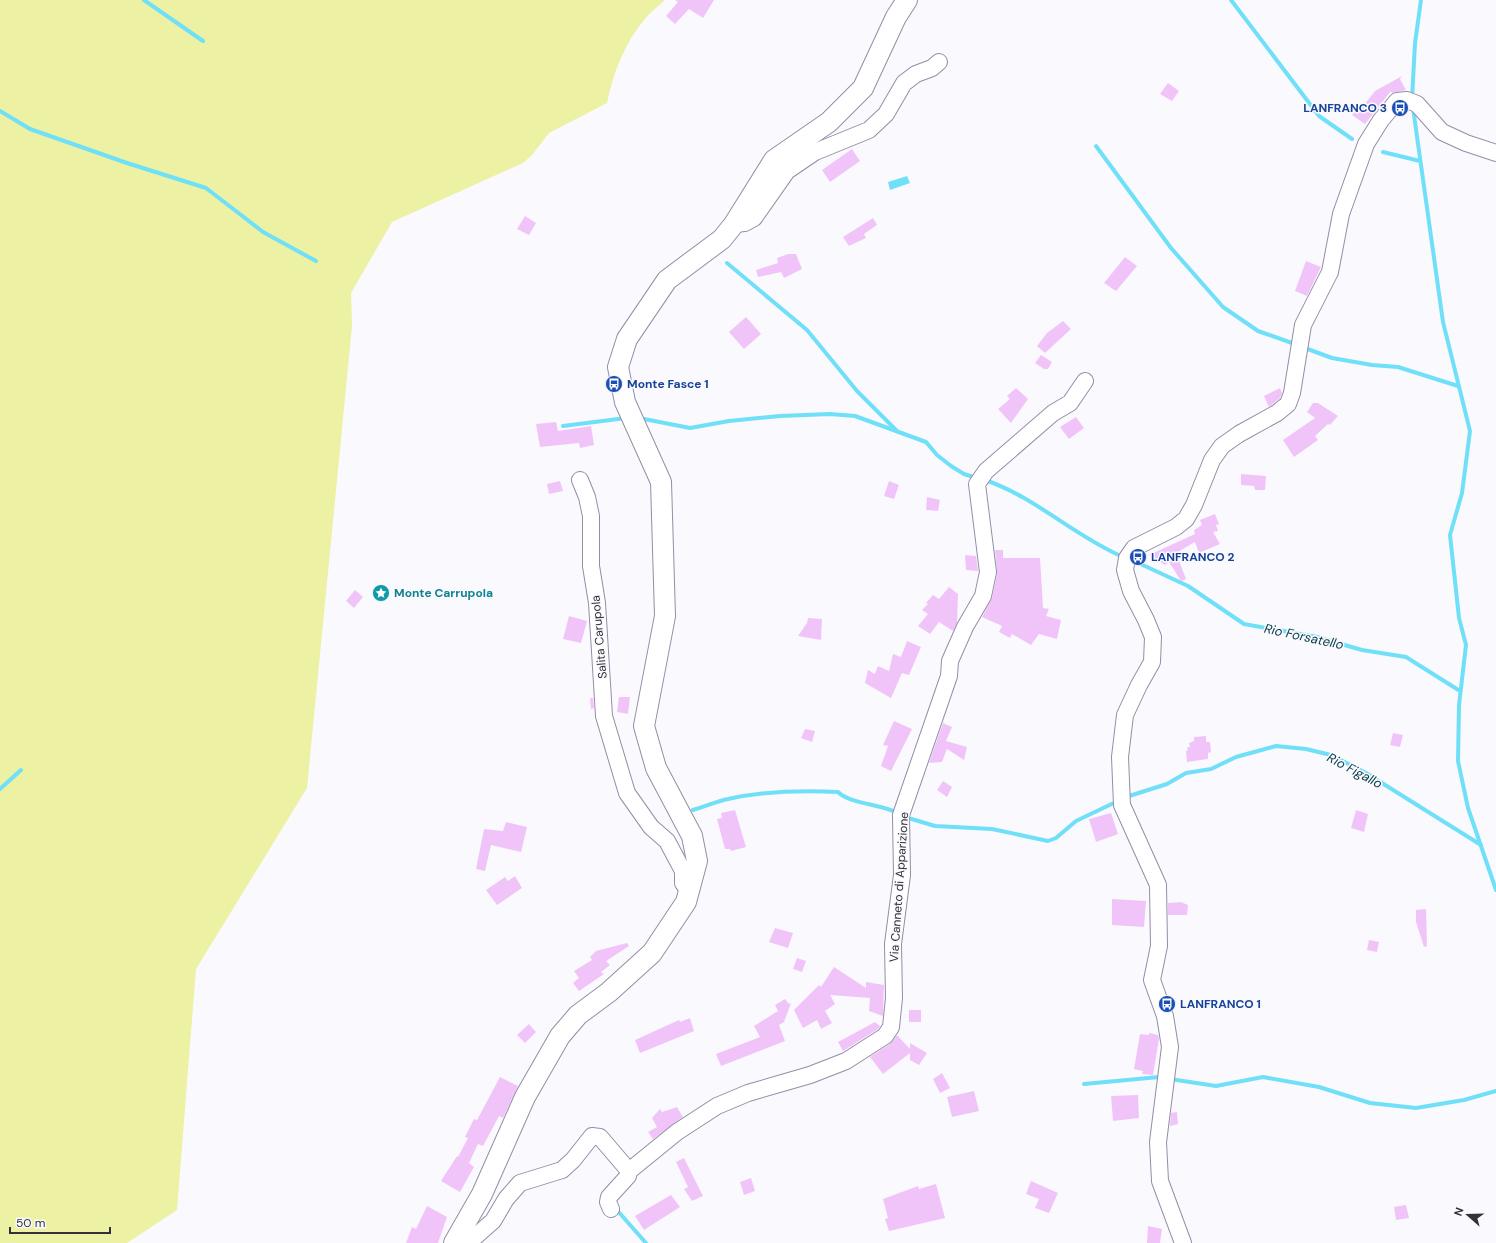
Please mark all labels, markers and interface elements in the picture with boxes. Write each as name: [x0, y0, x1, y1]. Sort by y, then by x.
bus stop icon: LANFRANCO 3: [1390, 98, 1410, 118]
place label: LANFRANCO 3: [1303, 100, 1387, 116]
bus stop icon: Monte Fasce 1: [604, 374, 624, 394]
place label: Monte Fasce 1: [627, 376, 709, 392]
bus stop icon: LANFRANCO 2: [1128, 547, 1148, 567]
place label: LANFRANCO 2: [1151, 549, 1235, 565]
place icon: Monte Carrupola: [371, 583, 391, 603]
place label: Monte Carrupola: [394, 585, 493, 601]
street label: Salita Carupola: [587, 595, 611, 679]
water label: Rio Forsatello: [1263, 620, 1345, 653]
water label: Rio Figallo: [1324, 749, 1386, 792]
street label: Via Canneto di Apparizione: [886, 811, 912, 963]
bus stop icon: LANFRANCO 1: [1157, 994, 1177, 1014]
place label: LANFRANCO 1: [1180, 996, 1261, 1012]
north arrow: [1448, 1195, 1488, 1235]
text: N: [1451, 1205, 1467, 1218]
scale bar: [10, 1209, 110, 1235]
text: 50 m: [16, 1215, 45, 1231]

